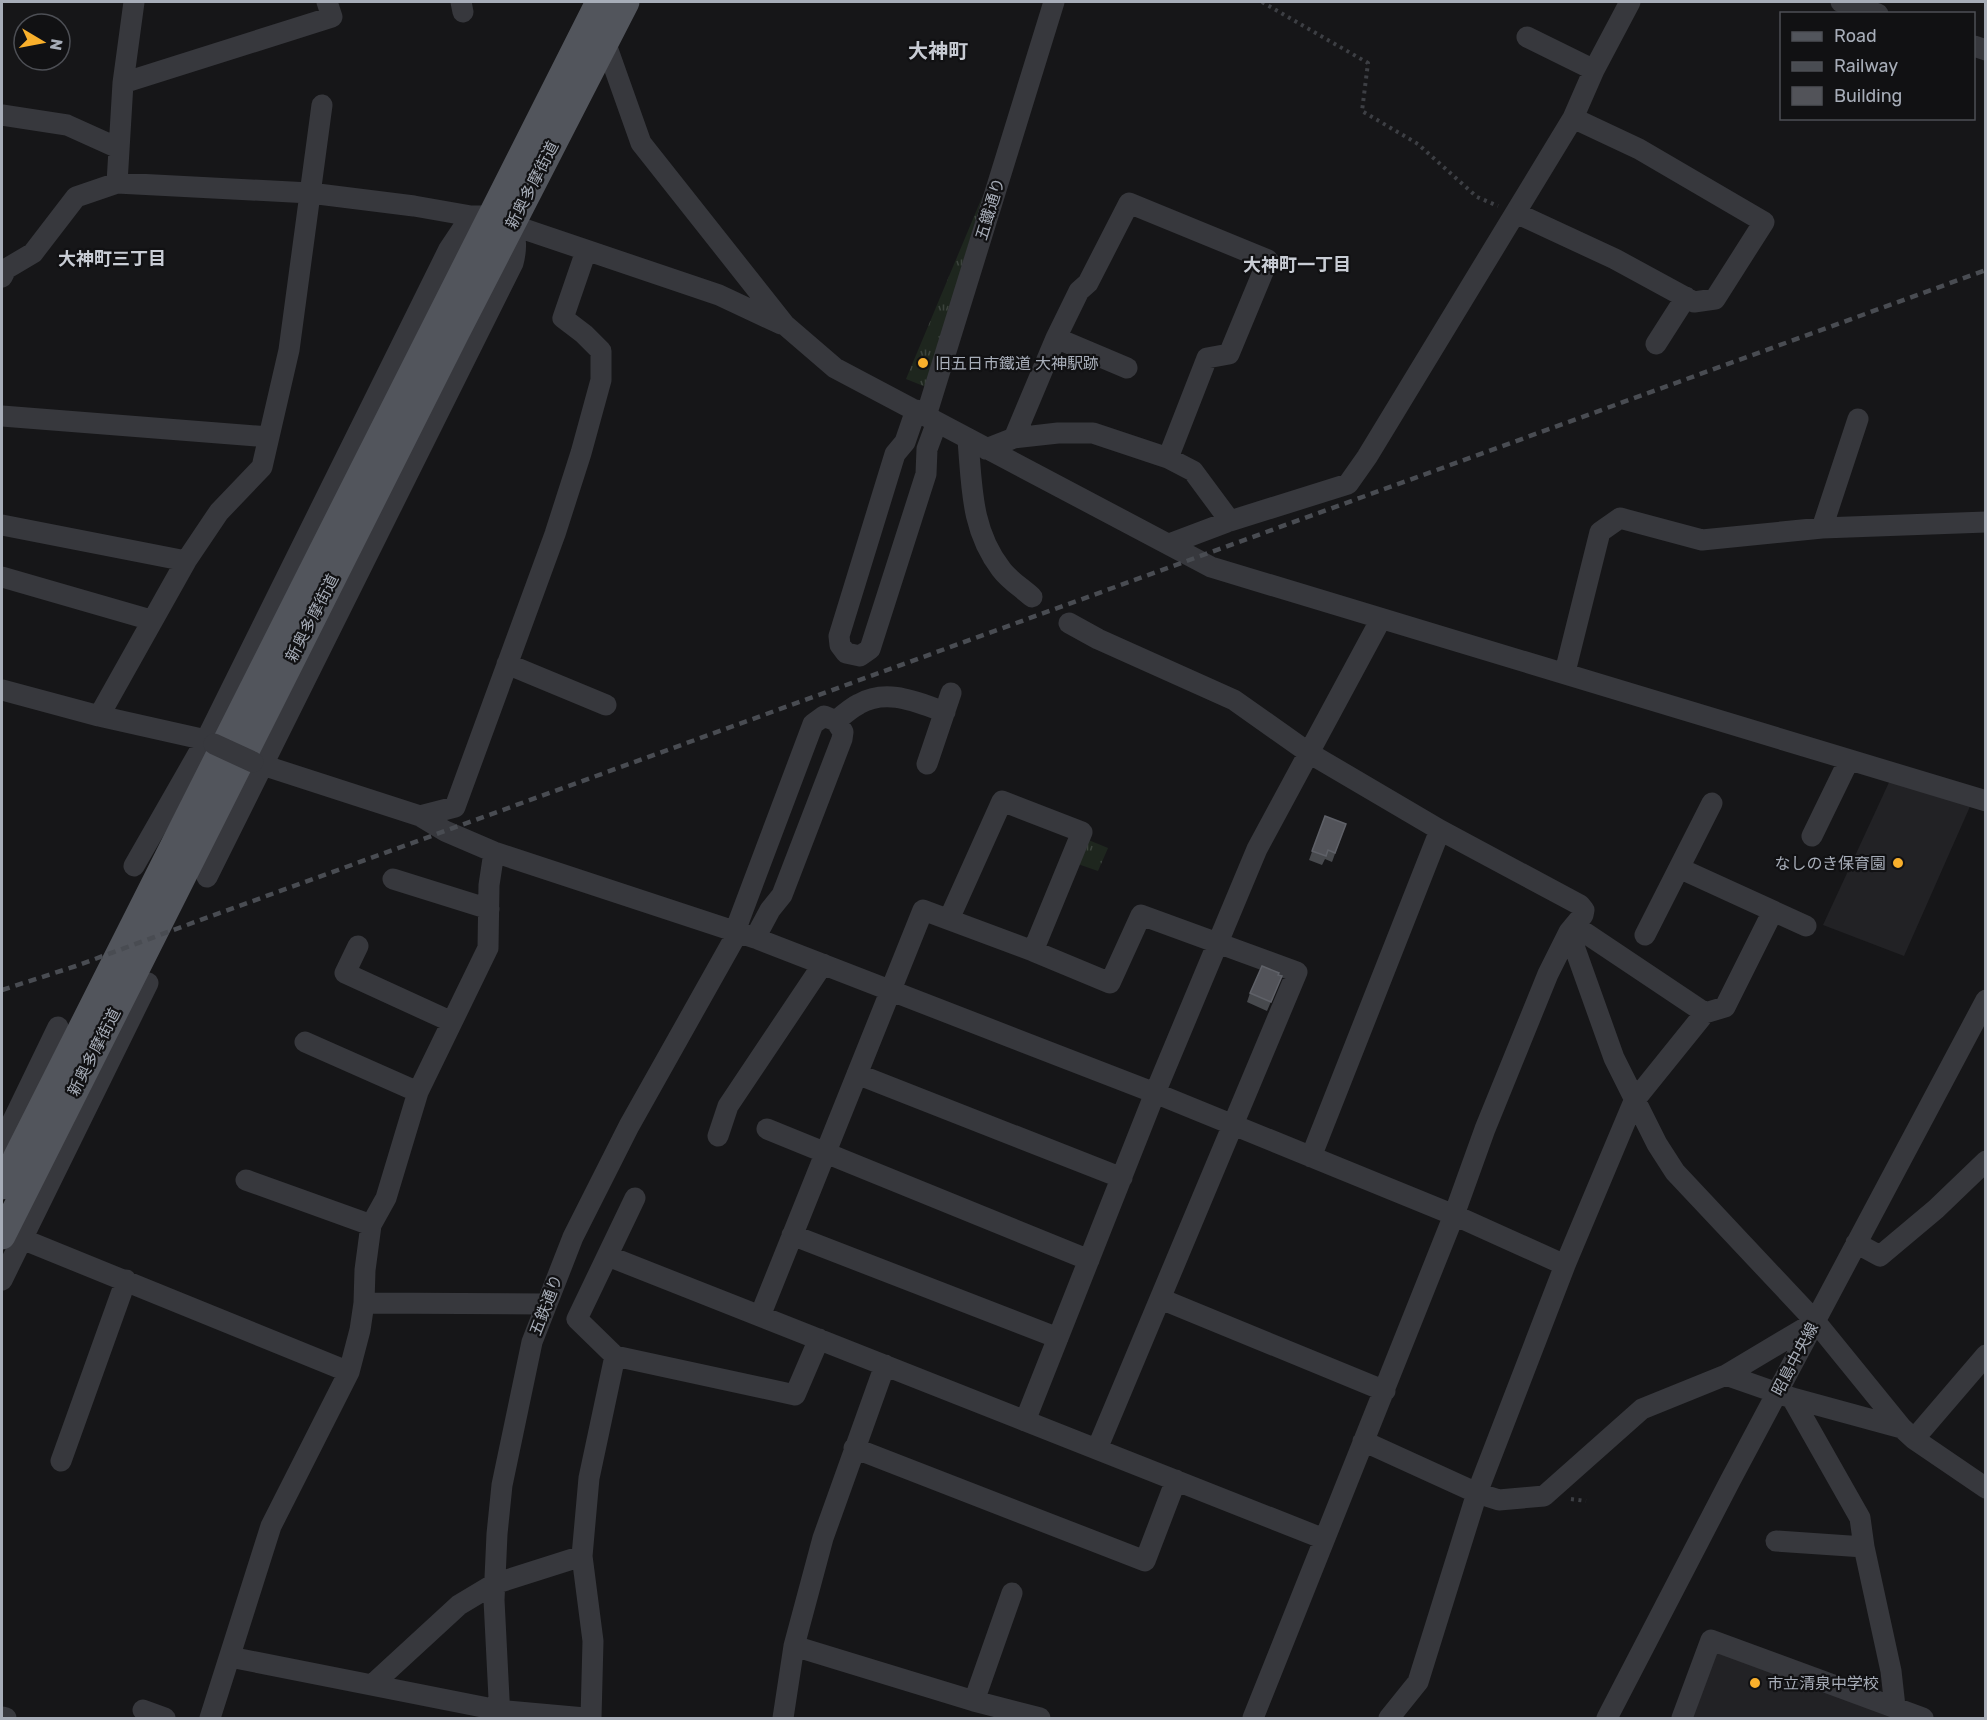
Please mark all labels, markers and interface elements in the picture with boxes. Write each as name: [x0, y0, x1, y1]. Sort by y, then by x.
north arrow: [12, 12, 72, 72]
legend: [1780, 12, 1975, 120]
text: Road: [1834, 25, 1877, 47]
text: N: [46, 37, 67, 52]
district label: 大神町: [908, 39, 968, 63]
text: Railway: [1834, 55, 1898, 77]
text: Building: [1834, 85, 1902, 107]
street label: 新奥多摩街道: [502, 138, 562, 232]
street label: 五鐵通り: [972, 176, 1008, 242]
district label: 大神町三丁目: [58, 248, 166, 270]
district label: 大神町一丁目: [1243, 254, 1351, 276]
place label: 旧五日市鐵道 大神駅跡: [935, 354, 1099, 373]
marker: 旧五日市鐵道 大神駅跡: [916, 356, 930, 370]
street label: 新奥多摩街道: [282, 571, 342, 665]
place label: なしのき保育園: [1774, 854, 1886, 873]
marker: なしのき保育園: [1891, 856, 1905, 870]
street label: 新奥多摩街道: [64, 1005, 124, 1099]
street label: 五鉄通り: [526, 1272, 566, 1338]
street label: 昭島中央線: [1768, 1319, 1822, 1399]
place label: 市立清泉中学校: [1767, 1674, 1879, 1693]
marker: 市立清泉中学校: [1748, 1676, 1762, 1690]

